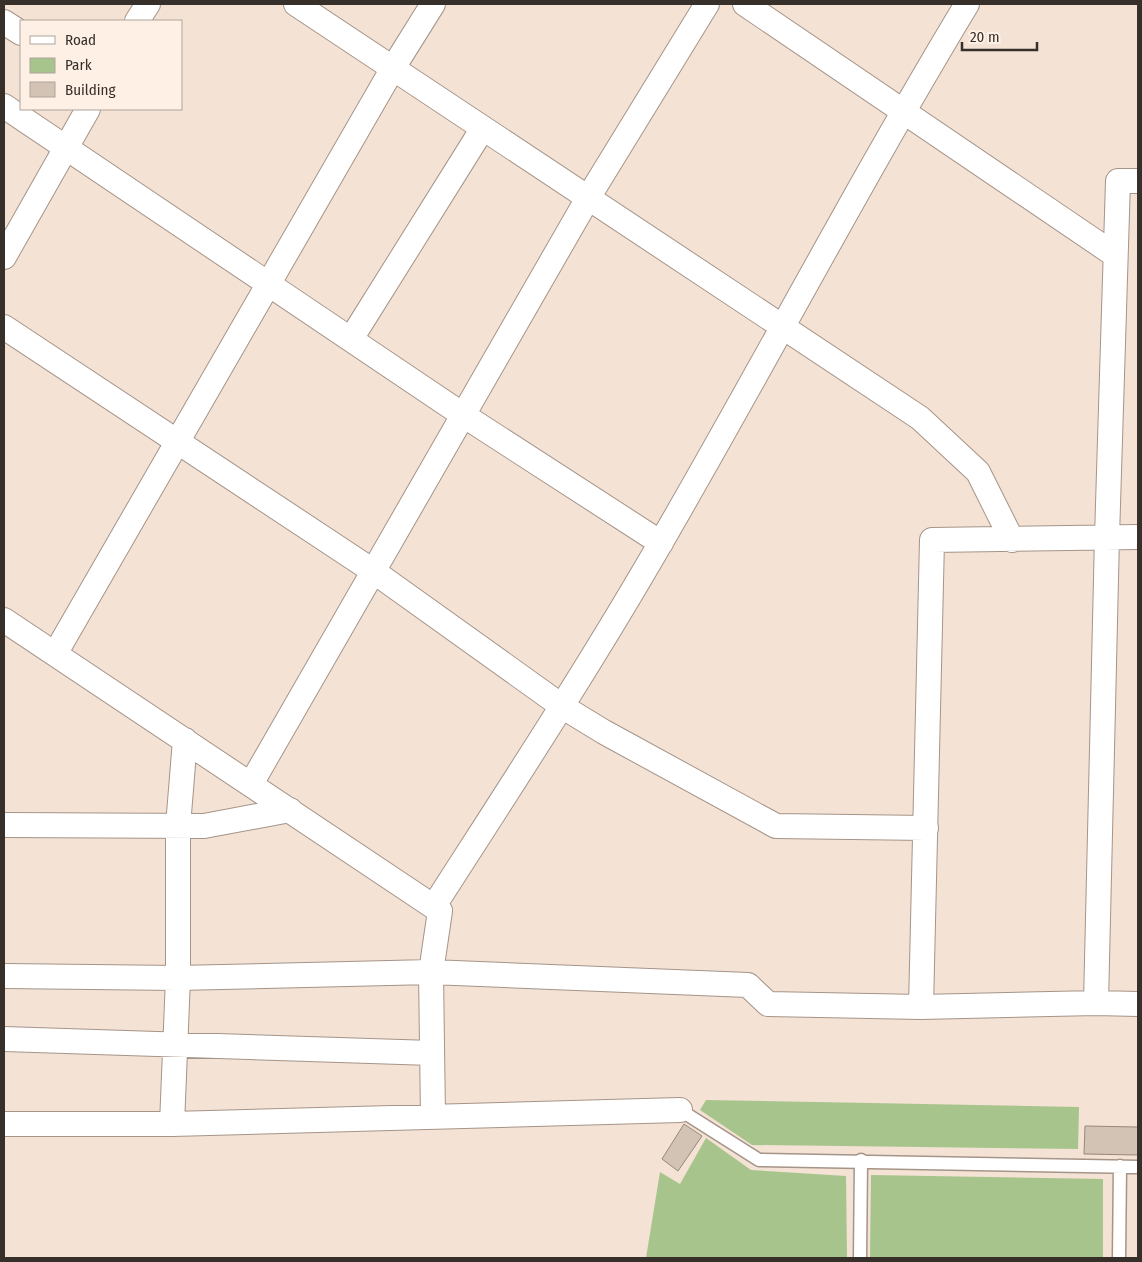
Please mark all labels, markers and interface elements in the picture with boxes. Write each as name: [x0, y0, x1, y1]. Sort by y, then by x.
legend: [20, 20, 182, 110]
scale bar: [962, 20, 1037, 52]
text: 20 m: [970, 28, 1000, 46]
text: Road: [65, 31, 96, 49]
text: Park: [65, 56, 92, 74]
text: Building: [65, 81, 116, 99]

